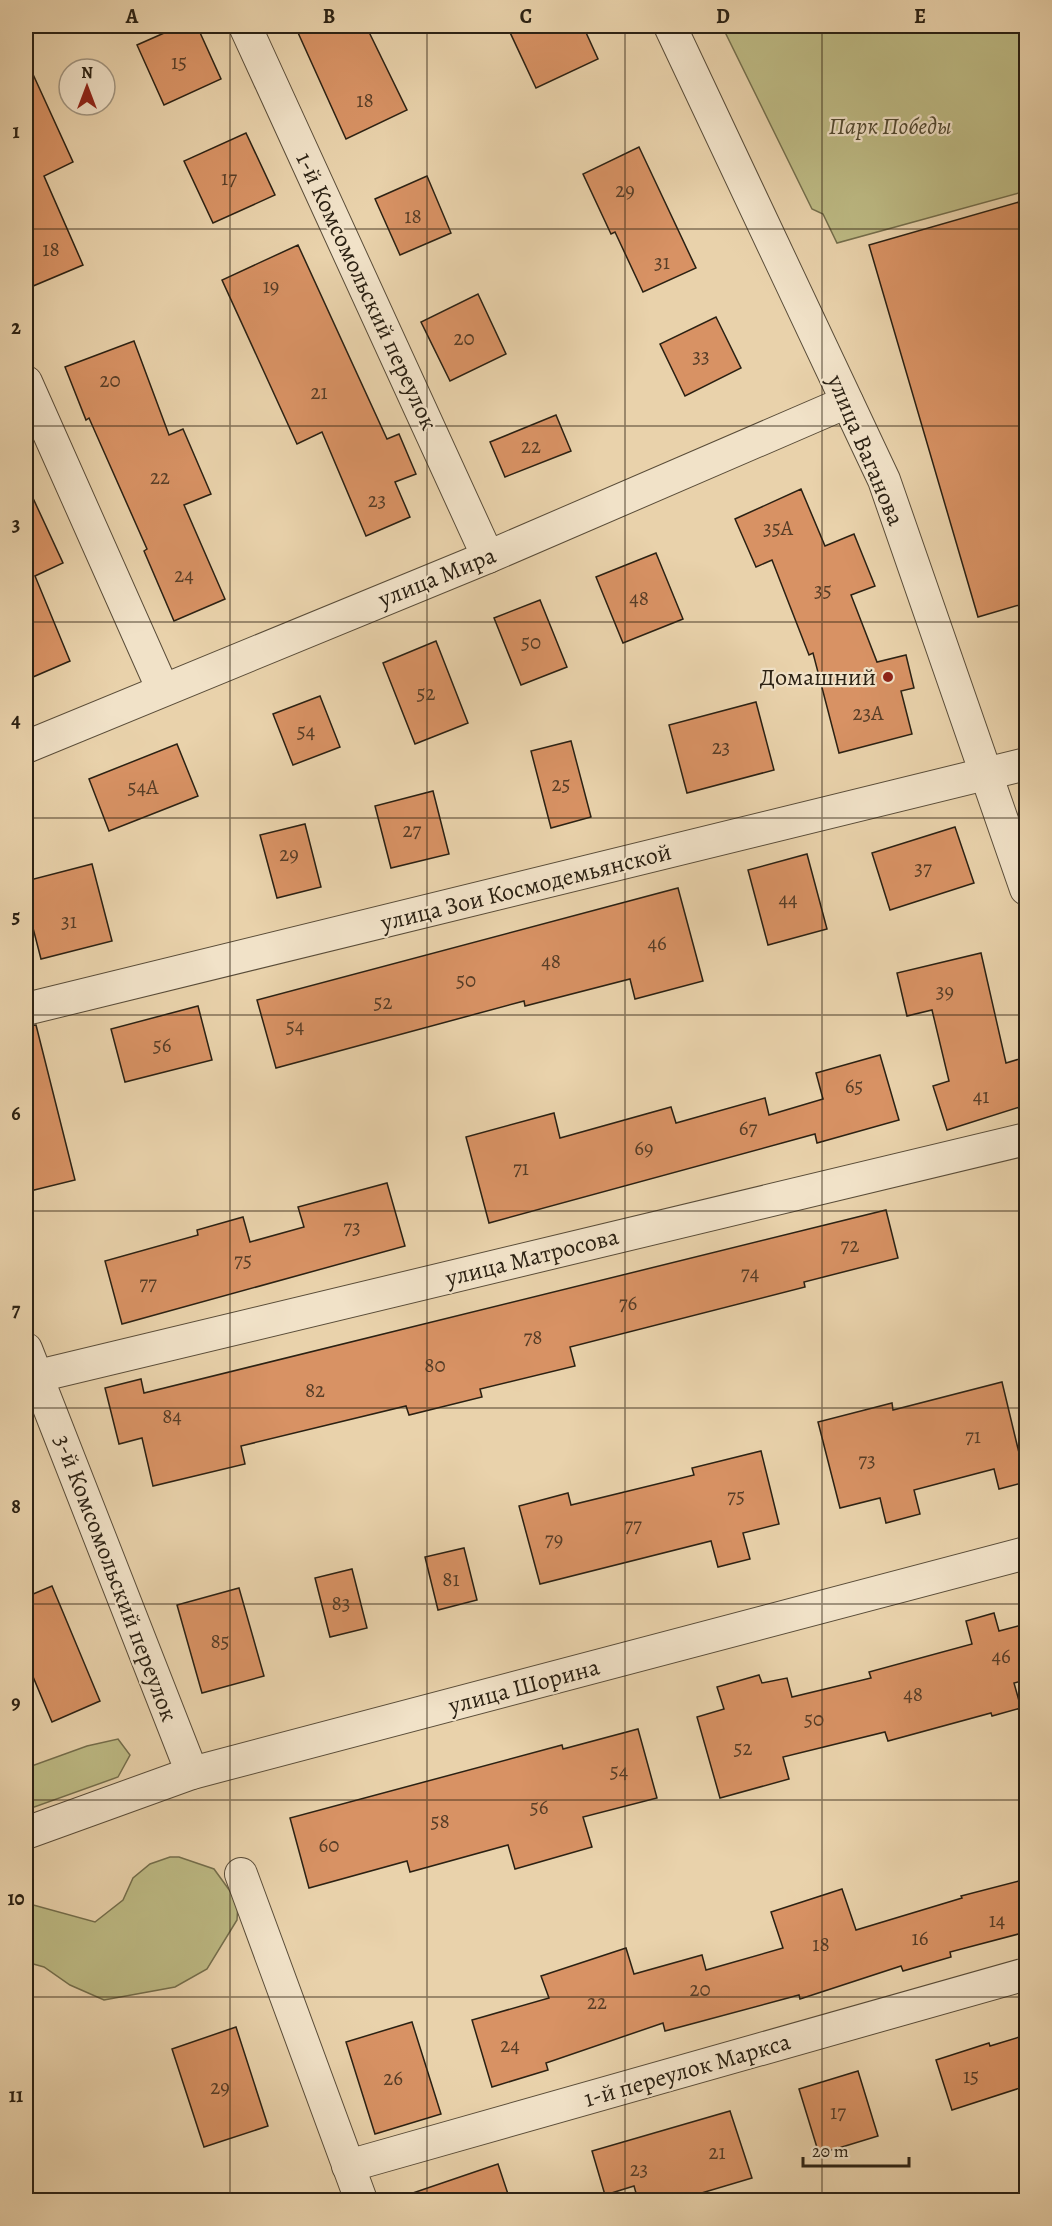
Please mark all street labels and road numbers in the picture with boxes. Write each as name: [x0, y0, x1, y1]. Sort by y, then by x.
street label: 1-й Комсомольский переулок: [288, 147, 446, 435]
street label: улица Ваганова: [819, 369, 912, 530]
street label: улица Мира: [373, 539, 500, 615]
street label: улица Зои Космодемьянской: [376, 835, 675, 939]
street label: улица Матросова: [441, 1220, 622, 1294]
street label: 3-й Комсомольский переулок: [46, 1430, 186, 1726]
street label: улица Шорина: [444, 1650, 603, 1722]
street label: 1-й переулок Маркса: [580, 2025, 794, 2115]

